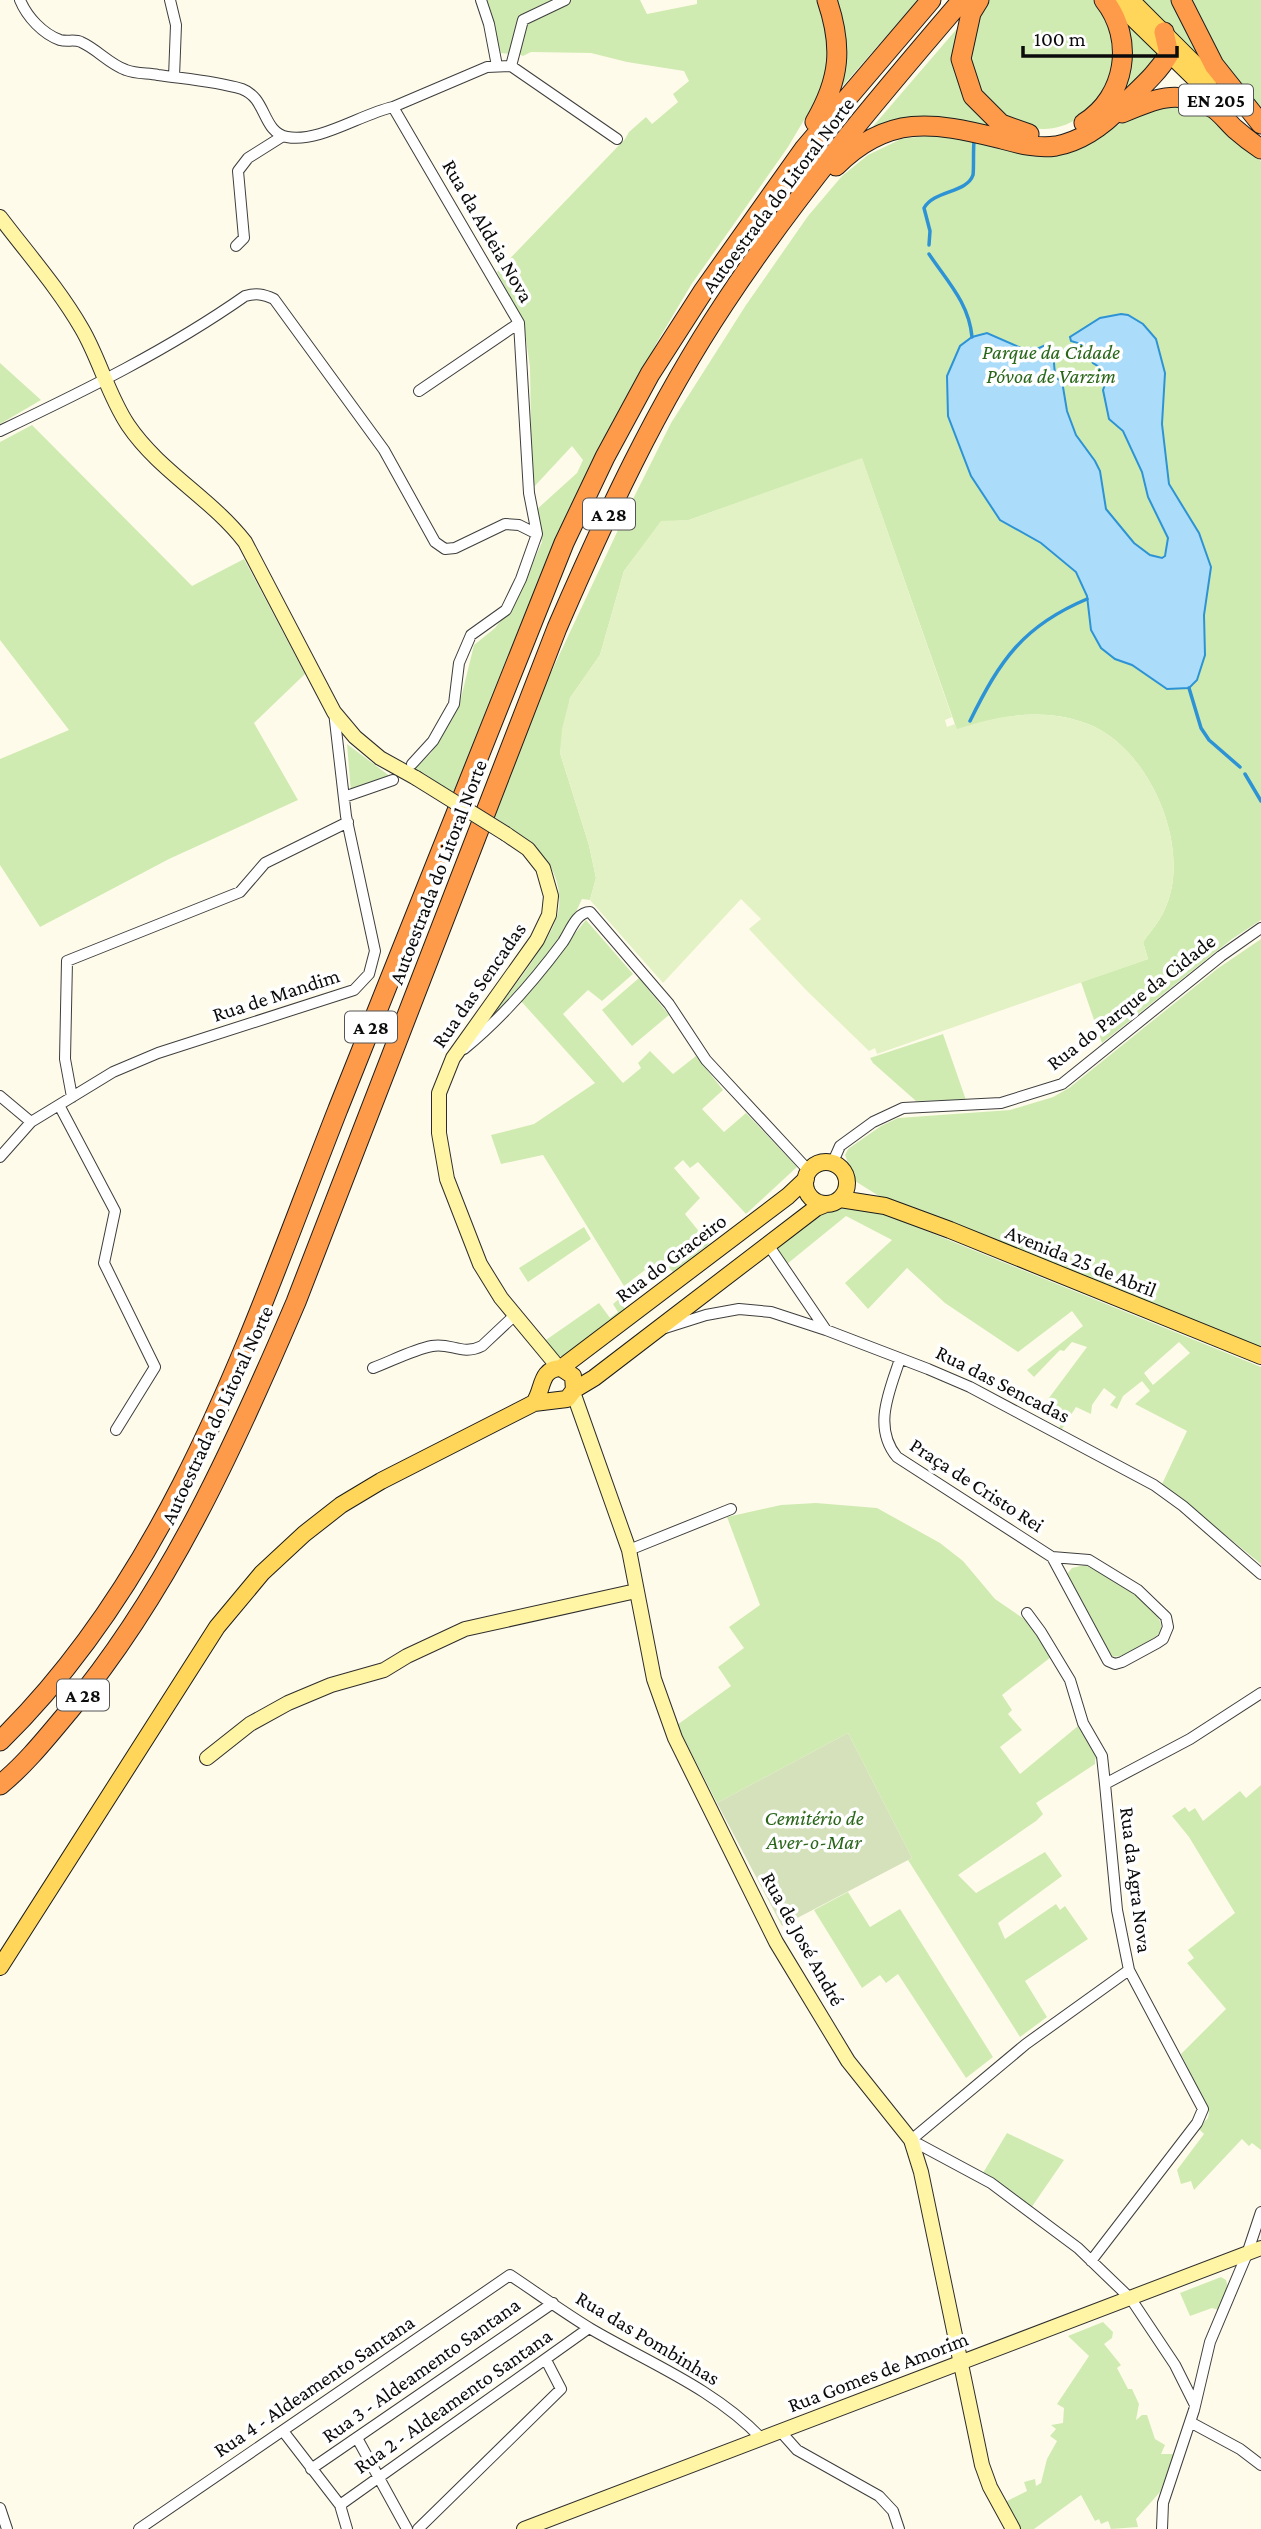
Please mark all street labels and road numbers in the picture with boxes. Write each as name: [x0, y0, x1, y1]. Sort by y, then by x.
road number: EN 205: [1179, 85, 1253, 116]
street label: Autoestrada do Litoral Norte: [697, 93, 859, 297]
street label: Rua da Aldeia Nova: [437, 155, 539, 307]
road number: A 28: [583, 499, 635, 530]
street label: Autoestrada do Litoral Norte: [384, 756, 492, 988]
street label: Rua das Sencadas: [427, 918, 531, 1052]
street label: Rua do Parque da Cidade: [1042, 929, 1220, 1075]
street label: Rua de Mandim: [209, 963, 343, 1027]
road number: A 28: [345, 1012, 397, 1042]
street label: Rua do Graceiro: [611, 1209, 731, 1307]
street label: Avenida 25 de Abril: [1002, 1220, 1160, 1302]
street label: Autoestrada do Litoral Norte: [156, 1302, 278, 1528]
street label: Rua das Sencadas: [932, 1340, 1074, 1428]
street label: Praça de Cristo Rei: [906, 1433, 1049, 1537]
road number: A 28: [57, 1680, 109, 1710]
street label: Rua da Agra Nova: [1115, 1806, 1157, 1955]
street label: Rua de José André: [756, 1868, 850, 2010]
street label: Rua das Pombinhas: [572, 2286, 724, 2390]
street label: Rua 3 - Aldeamento Santana: [317, 2292, 525, 2448]
street label: Rua 4 - Aldeamento Santana: [209, 2310, 419, 2462]
street label: Rua 2 - Aldeamento Santana: [349, 2323, 557, 2479]
street label: Rua Gomes de Amorim: [784, 2326, 972, 2418]

